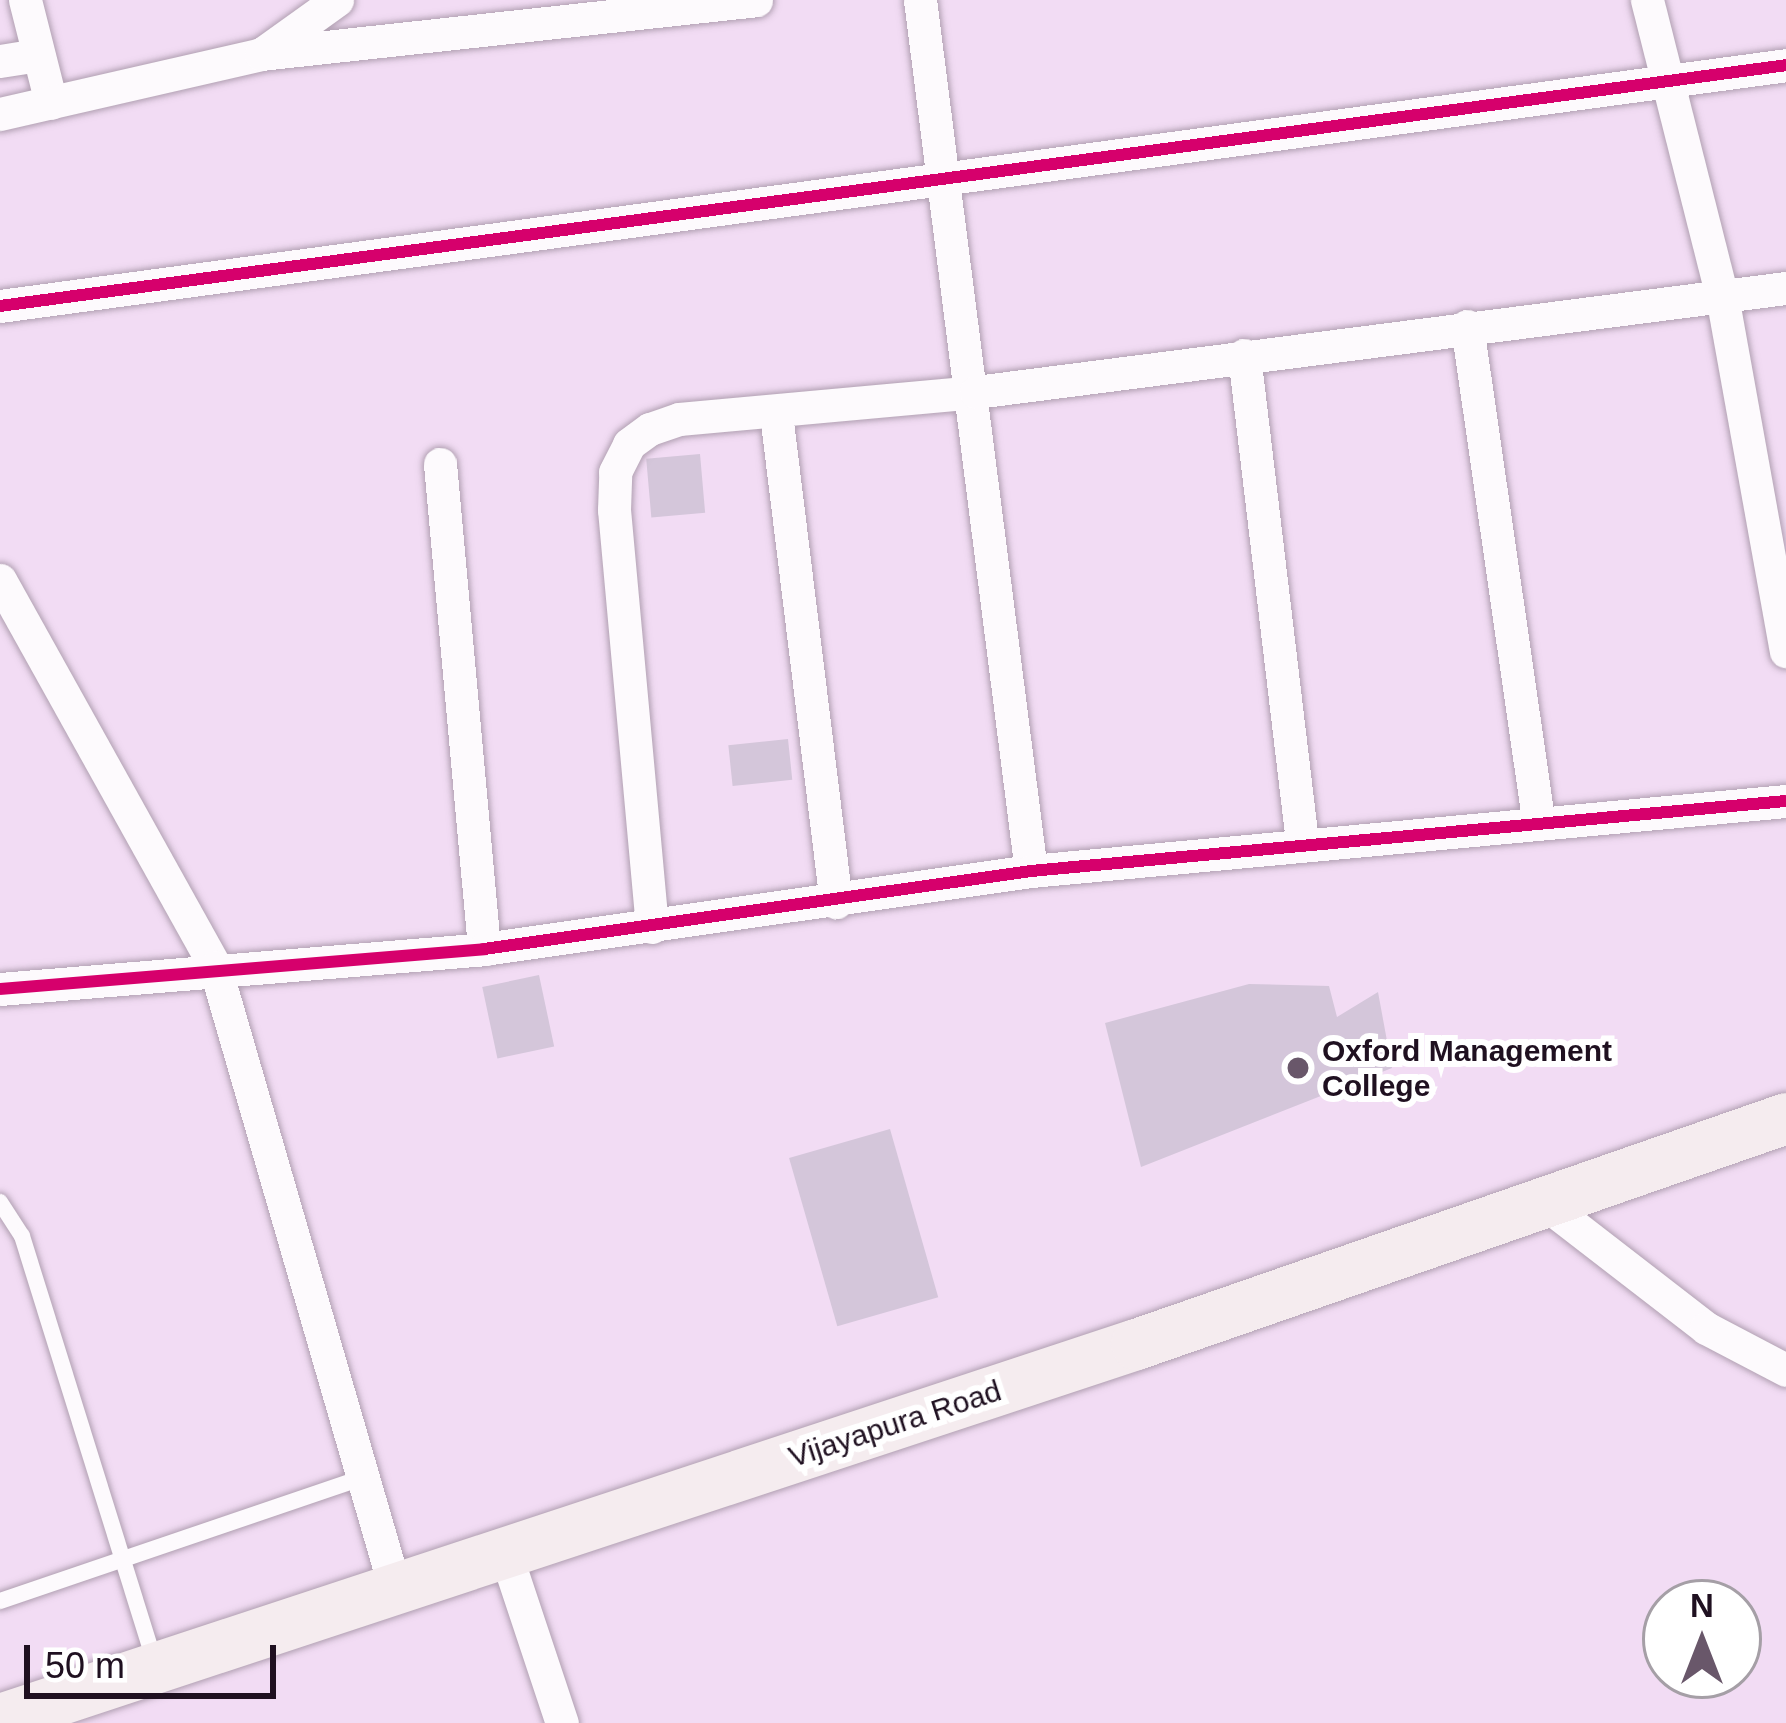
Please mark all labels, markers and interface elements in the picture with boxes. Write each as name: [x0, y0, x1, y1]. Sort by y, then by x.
place label: Oxford Management College: [1322, 1033, 1612, 1104]
marker: Oxford Management College: [1285, 1055, 1311, 1081]
street label: Vijayapura Road: [784, 1373, 1006, 1475]
north arrow: [1642, 1579, 1762, 1699]
text: N: [1690, 1587, 1714, 1624]
scale bar: [30, 1621, 282, 1695]
text: 50 m: [45, 1645, 125, 1686]

